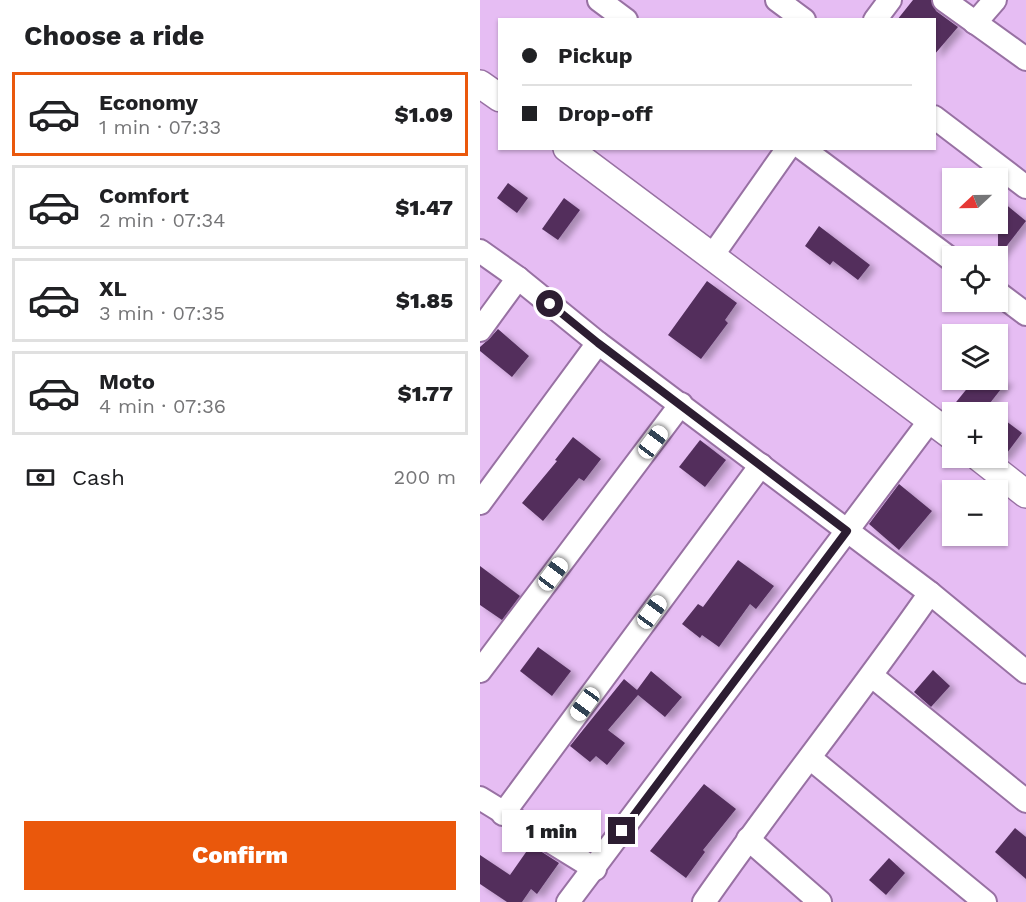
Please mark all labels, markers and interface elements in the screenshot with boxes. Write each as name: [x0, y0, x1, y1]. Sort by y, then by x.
text: Choose a ride: [24, 20, 204, 52]
text: Pickup: [558, 43, 633, 68]
icon: car: [27, 87, 81, 141]
text: Economy: [99, 90, 198, 115]
text: Drop-off: [558, 101, 653, 126]
text: $1.09: [395, 102, 453, 127]
text: 1 min · 07:33: [99, 115, 221, 139]
north arrow: [942, 168, 1008, 234]
map controls: [942, 168, 1008, 546]
icon: car: [27, 180, 81, 234]
text: Comfort: [99, 183, 189, 208]
text: $1.47: [395, 195, 453, 220]
text: 2 min · 07:34: [99, 208, 225, 232]
button: locate: [942, 246, 1008, 312]
icon: car: [27, 273, 81, 327]
text: XL: [99, 276, 127, 301]
text: $1.85: [396, 288, 453, 313]
route start: [536, 290, 563, 317]
text: 3 min · 07:35: [99, 301, 225, 325]
button: layers: [942, 324, 1008, 390]
icon: car: [27, 366, 81, 420]
text: Moto: [99, 369, 155, 394]
text: $1.77: [398, 381, 453, 406]
text: 4 min · 07:36: [99, 394, 226, 418]
button: +: [942, 402, 1008, 468]
car: [635, 422, 671, 462]
icon: cash: [24, 461, 57, 494]
text: Cash: [72, 465, 125, 490]
text: 200 m: [394, 465, 456, 489]
button: −: [942, 480, 1008, 546]
car: [535, 554, 571, 594]
car: [634, 592, 670, 632]
car: [567, 684, 603, 724]
callout: 1 min: [502, 810, 601, 852]
route end: [608, 817, 635, 844]
text: 1 min: [526, 819, 577, 843]
button: Confirm: [24, 821, 456, 890]

